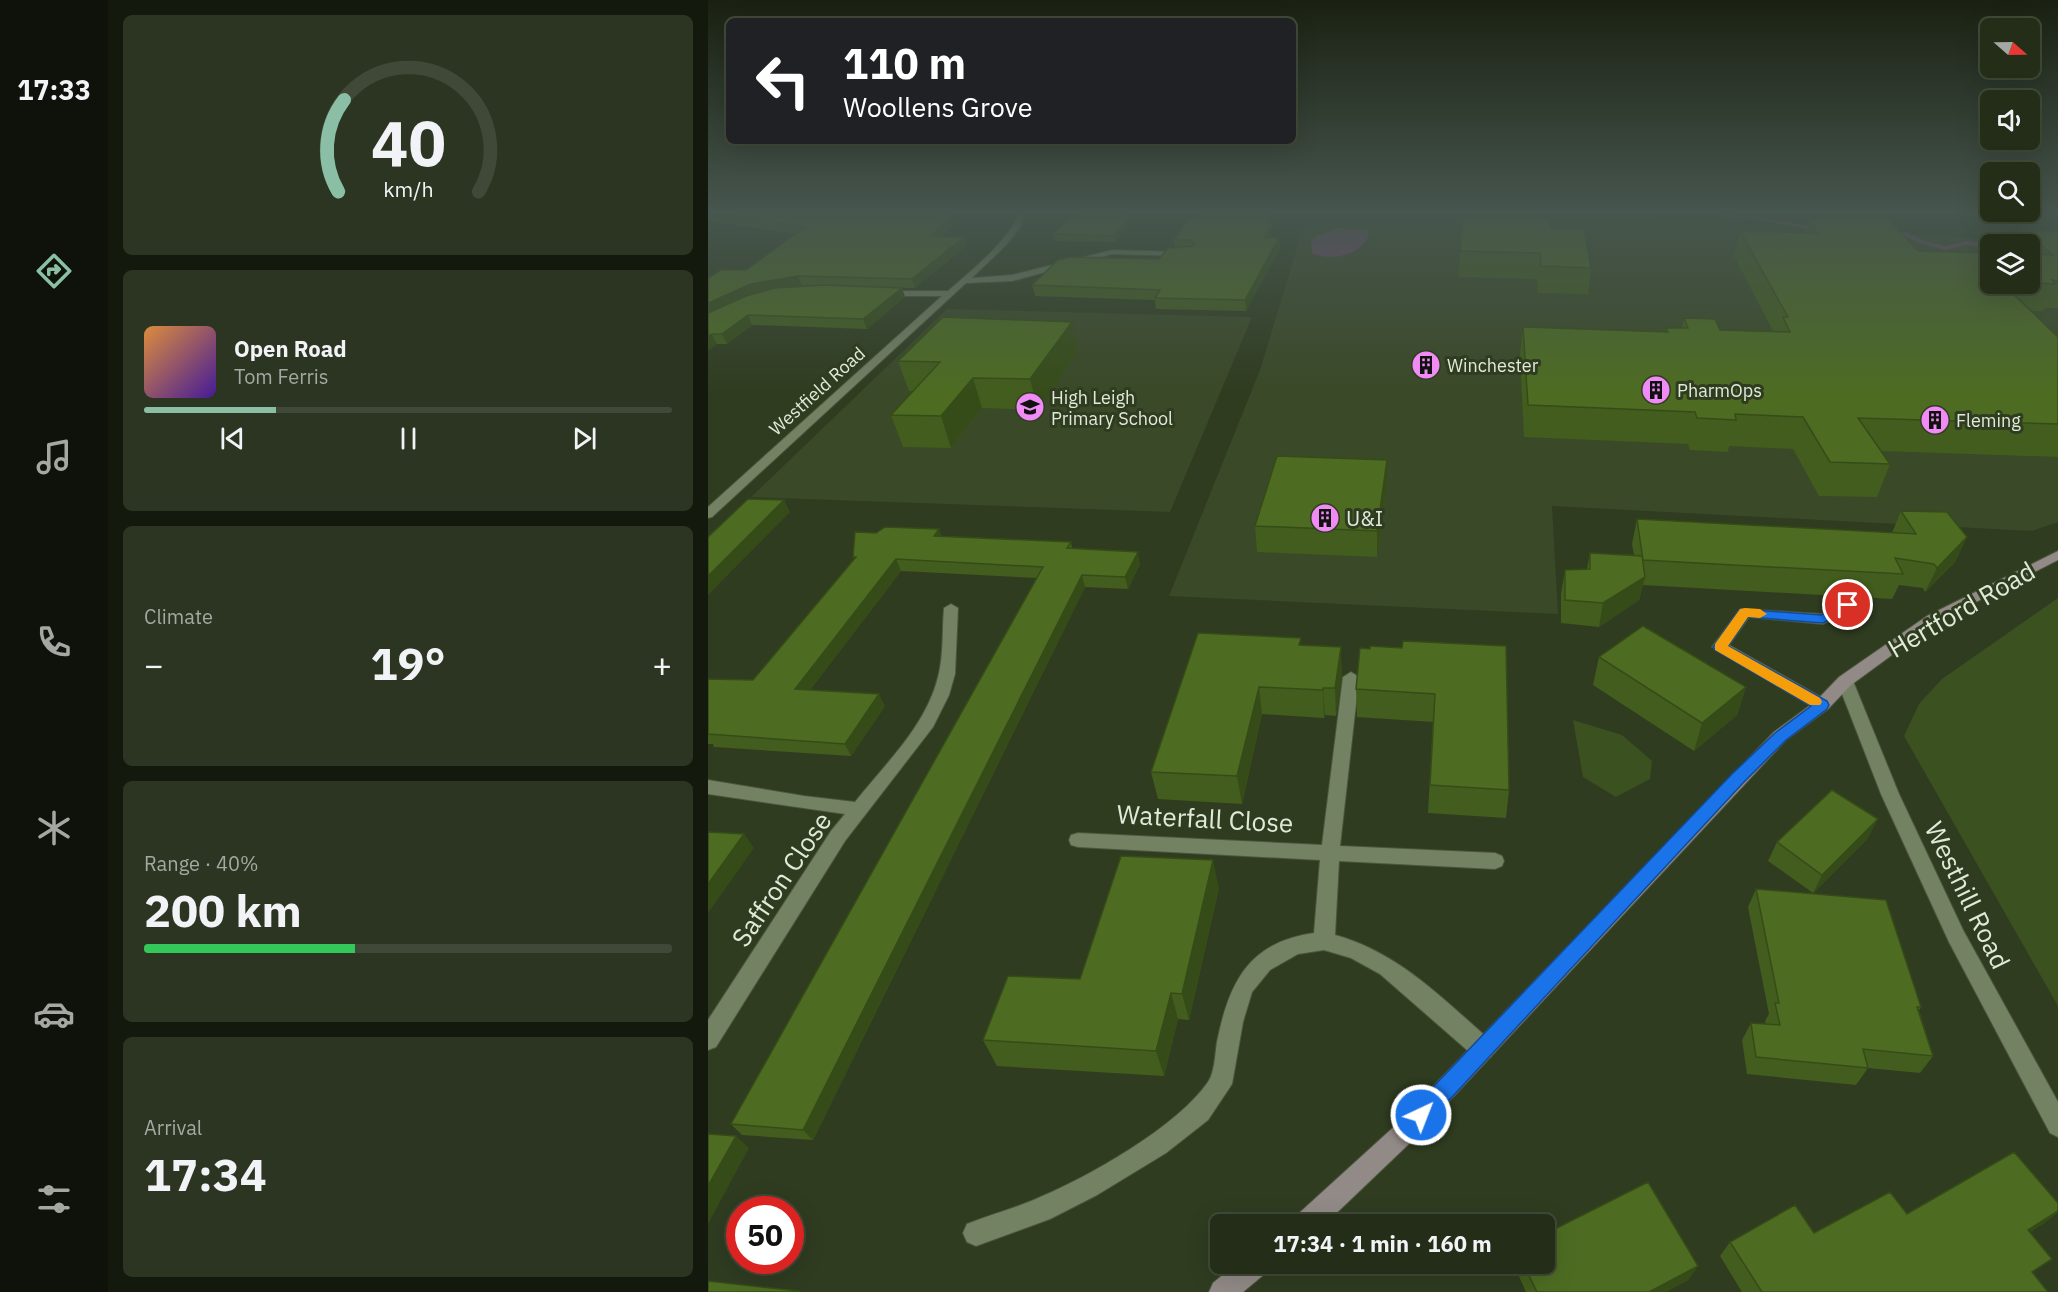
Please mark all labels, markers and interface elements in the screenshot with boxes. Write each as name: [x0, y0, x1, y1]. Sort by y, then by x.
north arrow: [1980, 18, 2040, 78]
map controls: [1980, 18, 2040, 294]
text: 110 m: [843, 36, 966, 91]
icon: left: [744, 42, 822, 120]
text: 17:33: [17, 72, 91, 107]
text: Woollens Grove: [843, 89, 1032, 124]
button: sound: [1980, 90, 2040, 150]
text: 40: [371, 102, 445, 183]
button: search: [1980, 162, 2040, 222]
text: km/h: [383, 176, 433, 204]
button: layers: [1980, 234, 2040, 294]
icon: directions: [33, 250, 75, 292]
text: Open Road: [234, 334, 347, 363]
street label: Westfield Road: [764, 342, 870, 440]
building icon: Winchester: [1410, 349, 1442, 381]
place label: Winchester: [1447, 354, 1539, 377]
text: Tom Ferris: [234, 363, 329, 390]
building icon: PharmOps: [1640, 374, 1672, 406]
place label: PharmOps: [1677, 379, 1762, 402]
place label: High Leigh Primary School: [1051, 386, 1173, 430]
school or university icon: High Leigh Primary School: [1014, 391, 1046, 423]
building icon: Fleming: [1919, 404, 1951, 436]
place label: Fleming: [1956, 409, 2021, 432]
icon: previous: [216, 422, 249, 455]
icon: pause: [392, 422, 425, 455]
icon: next: [568, 422, 601, 455]
icon: music: [33, 436, 75, 478]
building icon: U&I: [1309, 502, 1341, 534]
place label: U&I: [1346, 504, 1383, 532]
street label: Hertford Road: [1881, 553, 2041, 665]
pin: [1822, 579, 1873, 630]
icon: arrive: [1831, 588, 1864, 621]
text: Climate: [144, 603, 213, 630]
icon: phone: [33, 621, 75, 663]
text: 19°: [370, 634, 446, 692]
text: −: [144, 643, 164, 686]
text: +: [652, 643, 672, 686]
street label: Waterfall Close: [1116, 796, 1294, 840]
street label: Saffron Close: [723, 805, 839, 953]
icon: climate: [33, 807, 75, 849]
street label: Westhill Road: [1918, 816, 2018, 974]
text: Range · 40%: [144, 850, 259, 877]
text: 200 km: [144, 881, 302, 939]
icon: car: [33, 993, 75, 1035]
position arrow: [1389, 1083, 1453, 1147]
text: Arrival: [144, 1114, 202, 1141]
text: 17:34: [144, 1145, 267, 1203]
icon: filters: [33, 1178, 75, 1220]
speed limit sign: 50: [726, 1196, 804, 1274]
text: 17:34 · 1 min · 160 m: [1273, 1229, 1492, 1258]

